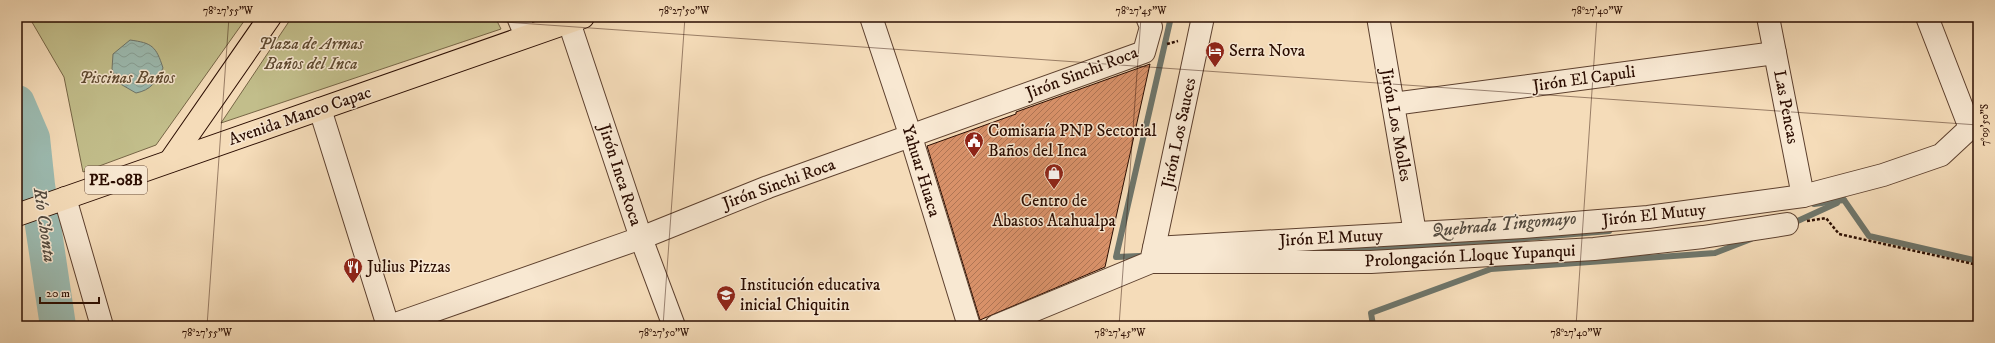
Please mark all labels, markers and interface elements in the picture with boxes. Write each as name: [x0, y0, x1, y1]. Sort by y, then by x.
text: 78°27'55"W: [203, 5, 254, 17]
text: 78°27'50"W: [659, 5, 710, 17]
text: 78°27'45"W: [1116, 5, 1167, 17]
text: 78°27'40"W: [1571, 5, 1623, 17]
park label: Plaza de Armas Baños del Inca: [259, 33, 364, 75]
hotel icon: Serra Nova: [1204, 40, 1226, 68]
place label: Serra Nova: [1229, 40, 1306, 62]
street label: Jirón Sinchi Roca: [1021, 41, 1142, 105]
street label: Jirón El Capuli: [1529, 61, 1637, 97]
street label: Jirón Los Molles: [1375, 65, 1417, 183]
park label: Piscinas Baños: [79, 67, 176, 89]
street label: Las Pencas: [1768, 68, 1804, 146]
street label: Jirón Los Sauces: [1156, 76, 1201, 192]
street label: Avenida Manco Capac: [225, 81, 375, 151]
text: 7°09'50"S: [1979, 104, 1991, 146]
street label: Jirón Inca Roca: [593, 119, 647, 230]
place label: Comisaría PNP Sectorial Baños del Inca: [988, 120, 1157, 162]
street label: Yahuar Huaca: [897, 122, 946, 220]
public building icon: Comisaría PNP Sectorial Baños del Inca: [963, 130, 985, 158]
street label: Jirón Sinchi Roca: [718, 153, 839, 215]
shop icon: Centro de Abastos Atahualpa: [1043, 162, 1065, 190]
road number: PE-08B: [85, 166, 147, 194]
water label: Río Chonta: [28, 185, 60, 264]
place label: Centro de Abastos Atahualpa: [992, 190, 1116, 232]
street label: Jirón El Mutuy: [1599, 199, 1708, 232]
water label: Quebrada Tingomayo: [1431, 208, 1578, 242]
street label: Jirón El Mutuy: [1277, 224, 1384, 252]
street label: Prolongación Lloque Yupanqui: [1364, 239, 1576, 273]
restaurant icon: Julius Pizzas: [342, 256, 364, 284]
place label: Julius Pizzas: [365, 256, 451, 278]
place label: Institución educativa inicial Chiquitin: [740, 274, 881, 316]
scale bar: [40, 279, 99, 305]
school or university icon: Institución educativa inicial Chiquitin: [715, 284, 737, 312]
text: 20 m: [46, 286, 70, 301]
text: 78°27'55"W: [182, 327, 233, 339]
text: 78°27'50"W: [639, 327, 690, 339]
text: 78°27'45"W: [1095, 327, 1146, 339]
text: 78°27'40"W: [1550, 327, 1602, 339]

